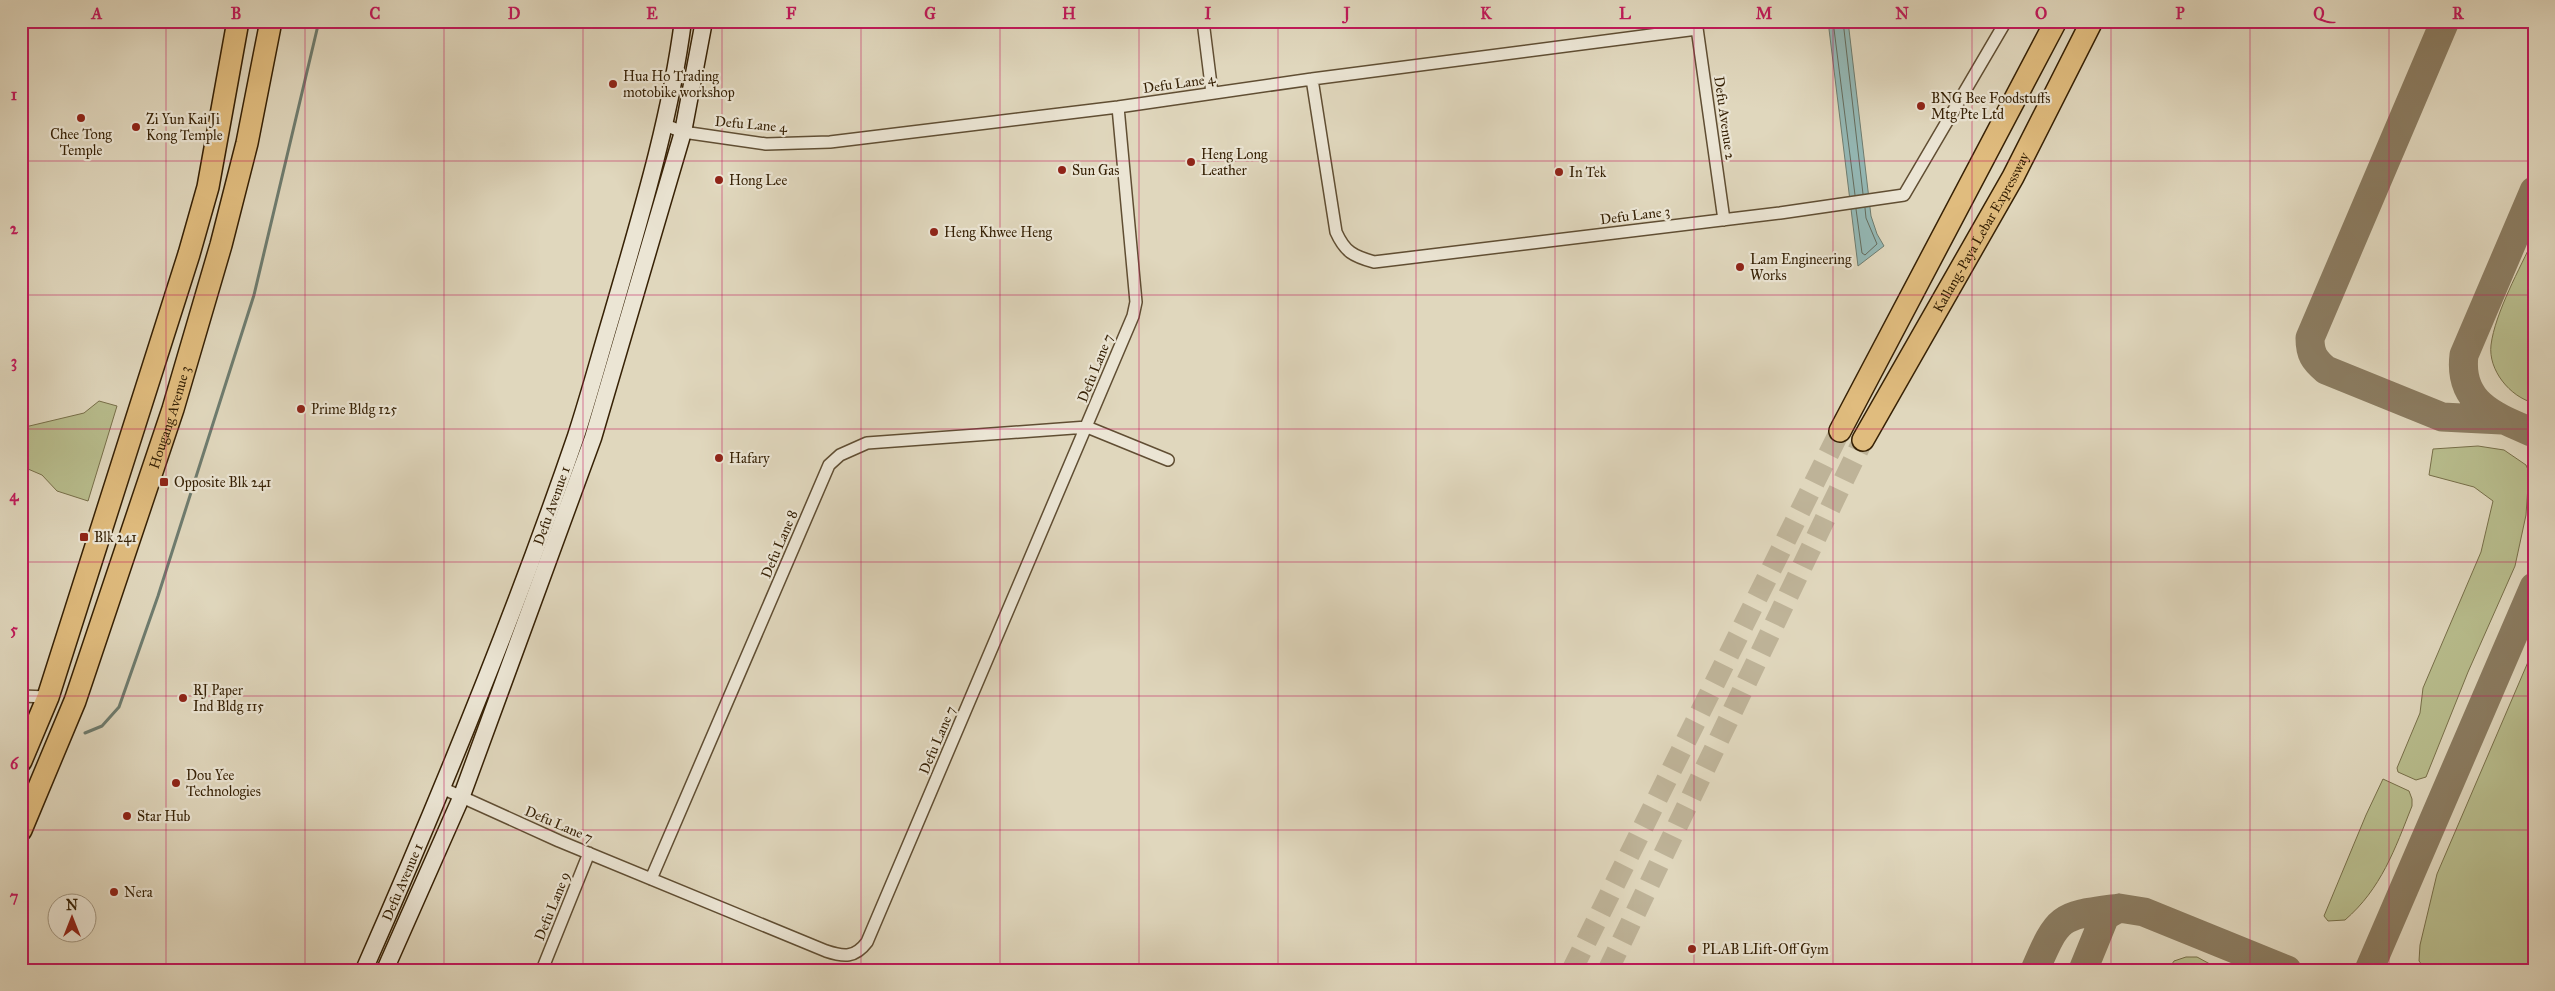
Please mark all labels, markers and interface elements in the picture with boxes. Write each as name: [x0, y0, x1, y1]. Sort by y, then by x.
text: A: [91, 4, 103, 23]
text: B: [231, 4, 241, 23]
text: C: [370, 4, 381, 23]
text: D: [508, 4, 521, 23]
text: E: [646, 4, 658, 23]
text: F: [786, 4, 797, 23]
text: G: [924, 4, 936, 23]
text: H: [1062, 4, 1076, 23]
text: I: [1205, 4, 1212, 23]
text: J: [1342, 4, 1351, 24]
text: K: [1480, 4, 1492, 23]
text: L: [1619, 4, 1631, 23]
text: M: [1756, 4, 1773, 23]
text: N: [1895, 4, 1909, 23]
text: O: [2035, 4, 2047, 23]
text: P: [2175, 4, 2185, 23]
text: Q: [2313, 4, 2336, 24]
text: R: [2452, 4, 2464, 23]
place label: Hua Ho Trading motobike workshop: [623, 68, 735, 101]
street label: Defu Lane 4: [1142, 70, 1217, 97]
street label: Defu Avenue 2: [1710, 75, 1739, 161]
marker: Hua Ho Trading motobike workshop: [607, 78, 619, 90]
text: 1: [11, 85, 18, 104]
place label: BNG Bee Foodstuffs Mtg Pte Ltd: [1931, 90, 2050, 123]
marker: BNG Bee Foodstuffs Mtg Pte Ltd: [1915, 100, 1927, 112]
place label: Zi Yun Kai Ji Kong Temple: [146, 111, 223, 144]
marker: Chee Tong Temple: [75, 112, 87, 124]
street label: Defu Lane 4: [714, 113, 789, 136]
marker: Zi Yun Kai Ji Kong Temple: [130, 121, 142, 133]
place label: Chee Tong Temple: [50, 126, 112, 159]
place label: Heng Long Leather: [1201, 146, 1268, 179]
street label: Kallang-Paya Lebar Expressway: [1930, 149, 2033, 316]
marker: Heng Long Leather: [1185, 156, 1197, 168]
place label: Sun Gas: [1072, 162, 1119, 179]
marker: Sun Gas: [1056, 164, 1068, 176]
place label: In Tek: [1569, 164, 1607, 181]
marker: In Tek: [1553, 166, 1565, 178]
place label: Hong Lee: [729, 172, 787, 189]
marker: Hong Lee: [713, 174, 725, 186]
street label: Defu Lane 3: [1599, 203, 1671, 228]
text: 2: [10, 219, 19, 238]
place label: Heng Khwee Heng: [944, 224, 1053, 241]
marker: Heng Khwee Heng: [928, 226, 940, 238]
place label: Lam Engineering Works: [1750, 251, 1852, 284]
marker: Lam Engineering Works: [1734, 261, 1746, 273]
street label: Defu Lane 7: [1074, 332, 1117, 405]
text: 3: [11, 352, 17, 372]
street label: Hougang Avenue 3: [146, 364, 194, 471]
place label: Prime Bldg 125: [311, 401, 398, 418]
marker: Prime Bldg 125: [295, 403, 307, 415]
place label: Hafary: [729, 450, 770, 467]
marker: Hafary: [713, 452, 725, 464]
street label: Defu Avenue 1: [530, 463, 574, 548]
place label: Opposite Blk 241: [174, 474, 272, 491]
marker: Opposite Blk 241: [158, 476, 170, 488]
text: 4: [10, 486, 20, 506]
street label: Defu Lane 8: [758, 508, 801, 581]
place label: Blk 241: [94, 529, 137, 546]
marker: Blk 241: [78, 531, 90, 543]
text: 5: [10, 620, 18, 639]
place label: RJ Paper Ind Bldg 115: [193, 682, 264, 715]
marker: RJ Paper Ind Bldg 115: [177, 692, 189, 704]
street label: Defu Lane 7: [916, 704, 959, 777]
text: 6: [10, 754, 19, 773]
place label: Dou Yee Technologies: [186, 767, 261, 800]
marker: Dou Yee Technologies: [170, 777, 182, 789]
street label: Defu Lane 7: [522, 803, 595, 846]
place label: Star Hub: [137, 808, 191, 825]
marker: Star Hub: [121, 810, 133, 822]
street label: Defu Avenue 1: [379, 840, 427, 924]
street label: Defu Lane 9: [531, 869, 574, 943]
place label: Nera: [124, 884, 153, 901]
marker: Nera: [108, 886, 120, 898]
text: 7: [10, 887, 19, 906]
north arrow: [48, 894, 98, 944]
text: N: [66, 897, 78, 914]
place label: PLAB LIift-Off Gym: [1702, 941, 1829, 958]
marker: PLAB LIift-Off Gym: [1686, 943, 1698, 955]

